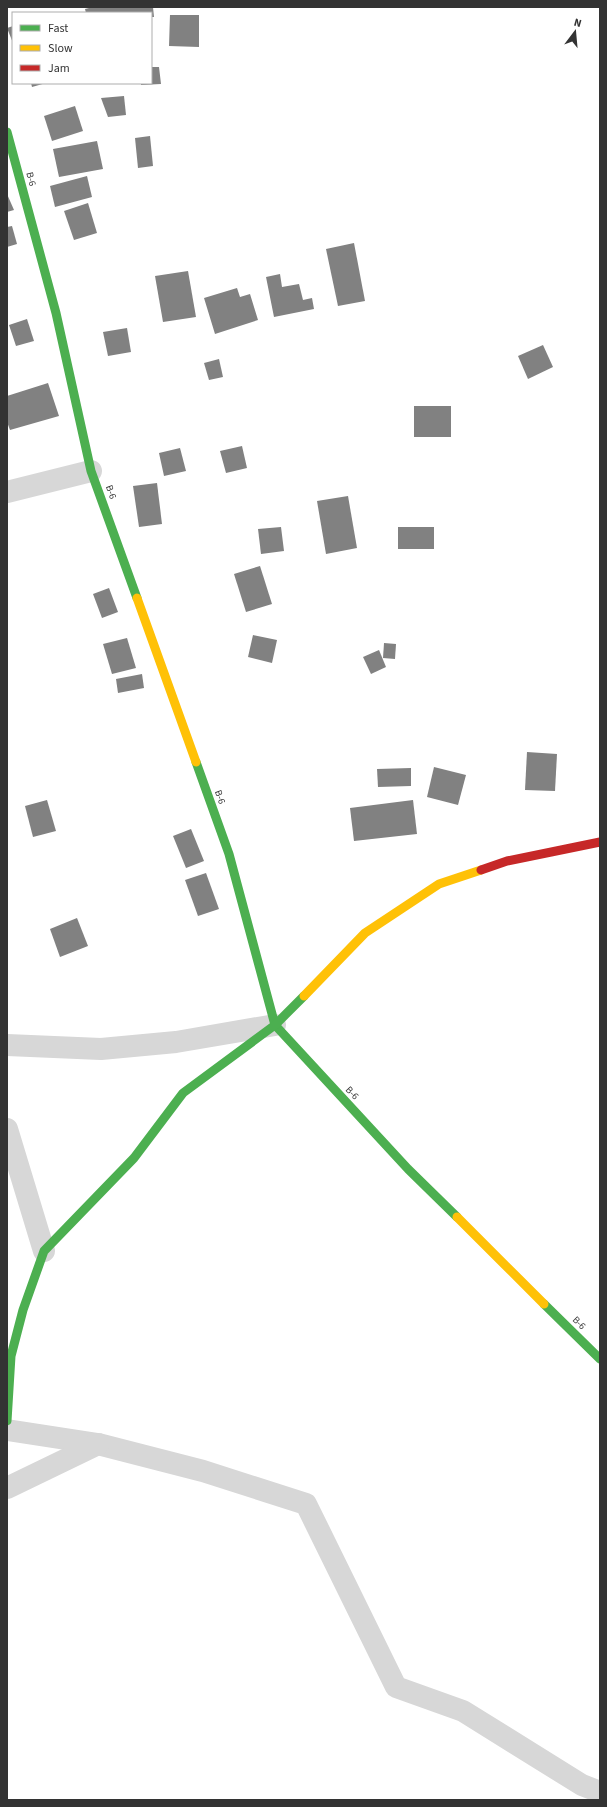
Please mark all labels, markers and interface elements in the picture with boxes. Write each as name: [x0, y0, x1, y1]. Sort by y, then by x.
legend: [12, 12, 152, 84]
north arrow: [555, 12, 595, 52]
text: N: [572, 15, 583, 31]
text: Fast: [48, 20, 68, 37]
text: Slow: [48, 40, 73, 57]
text: Jam: [48, 60, 70, 77]
street label: B-6: [22, 170, 40, 188]
street label: B-6: [102, 483, 120, 501]
street label: B-6: [211, 788, 229, 806]
street label: B-6: [342, 1083, 362, 1103]
street label: B-6: [569, 1313, 589, 1333]

